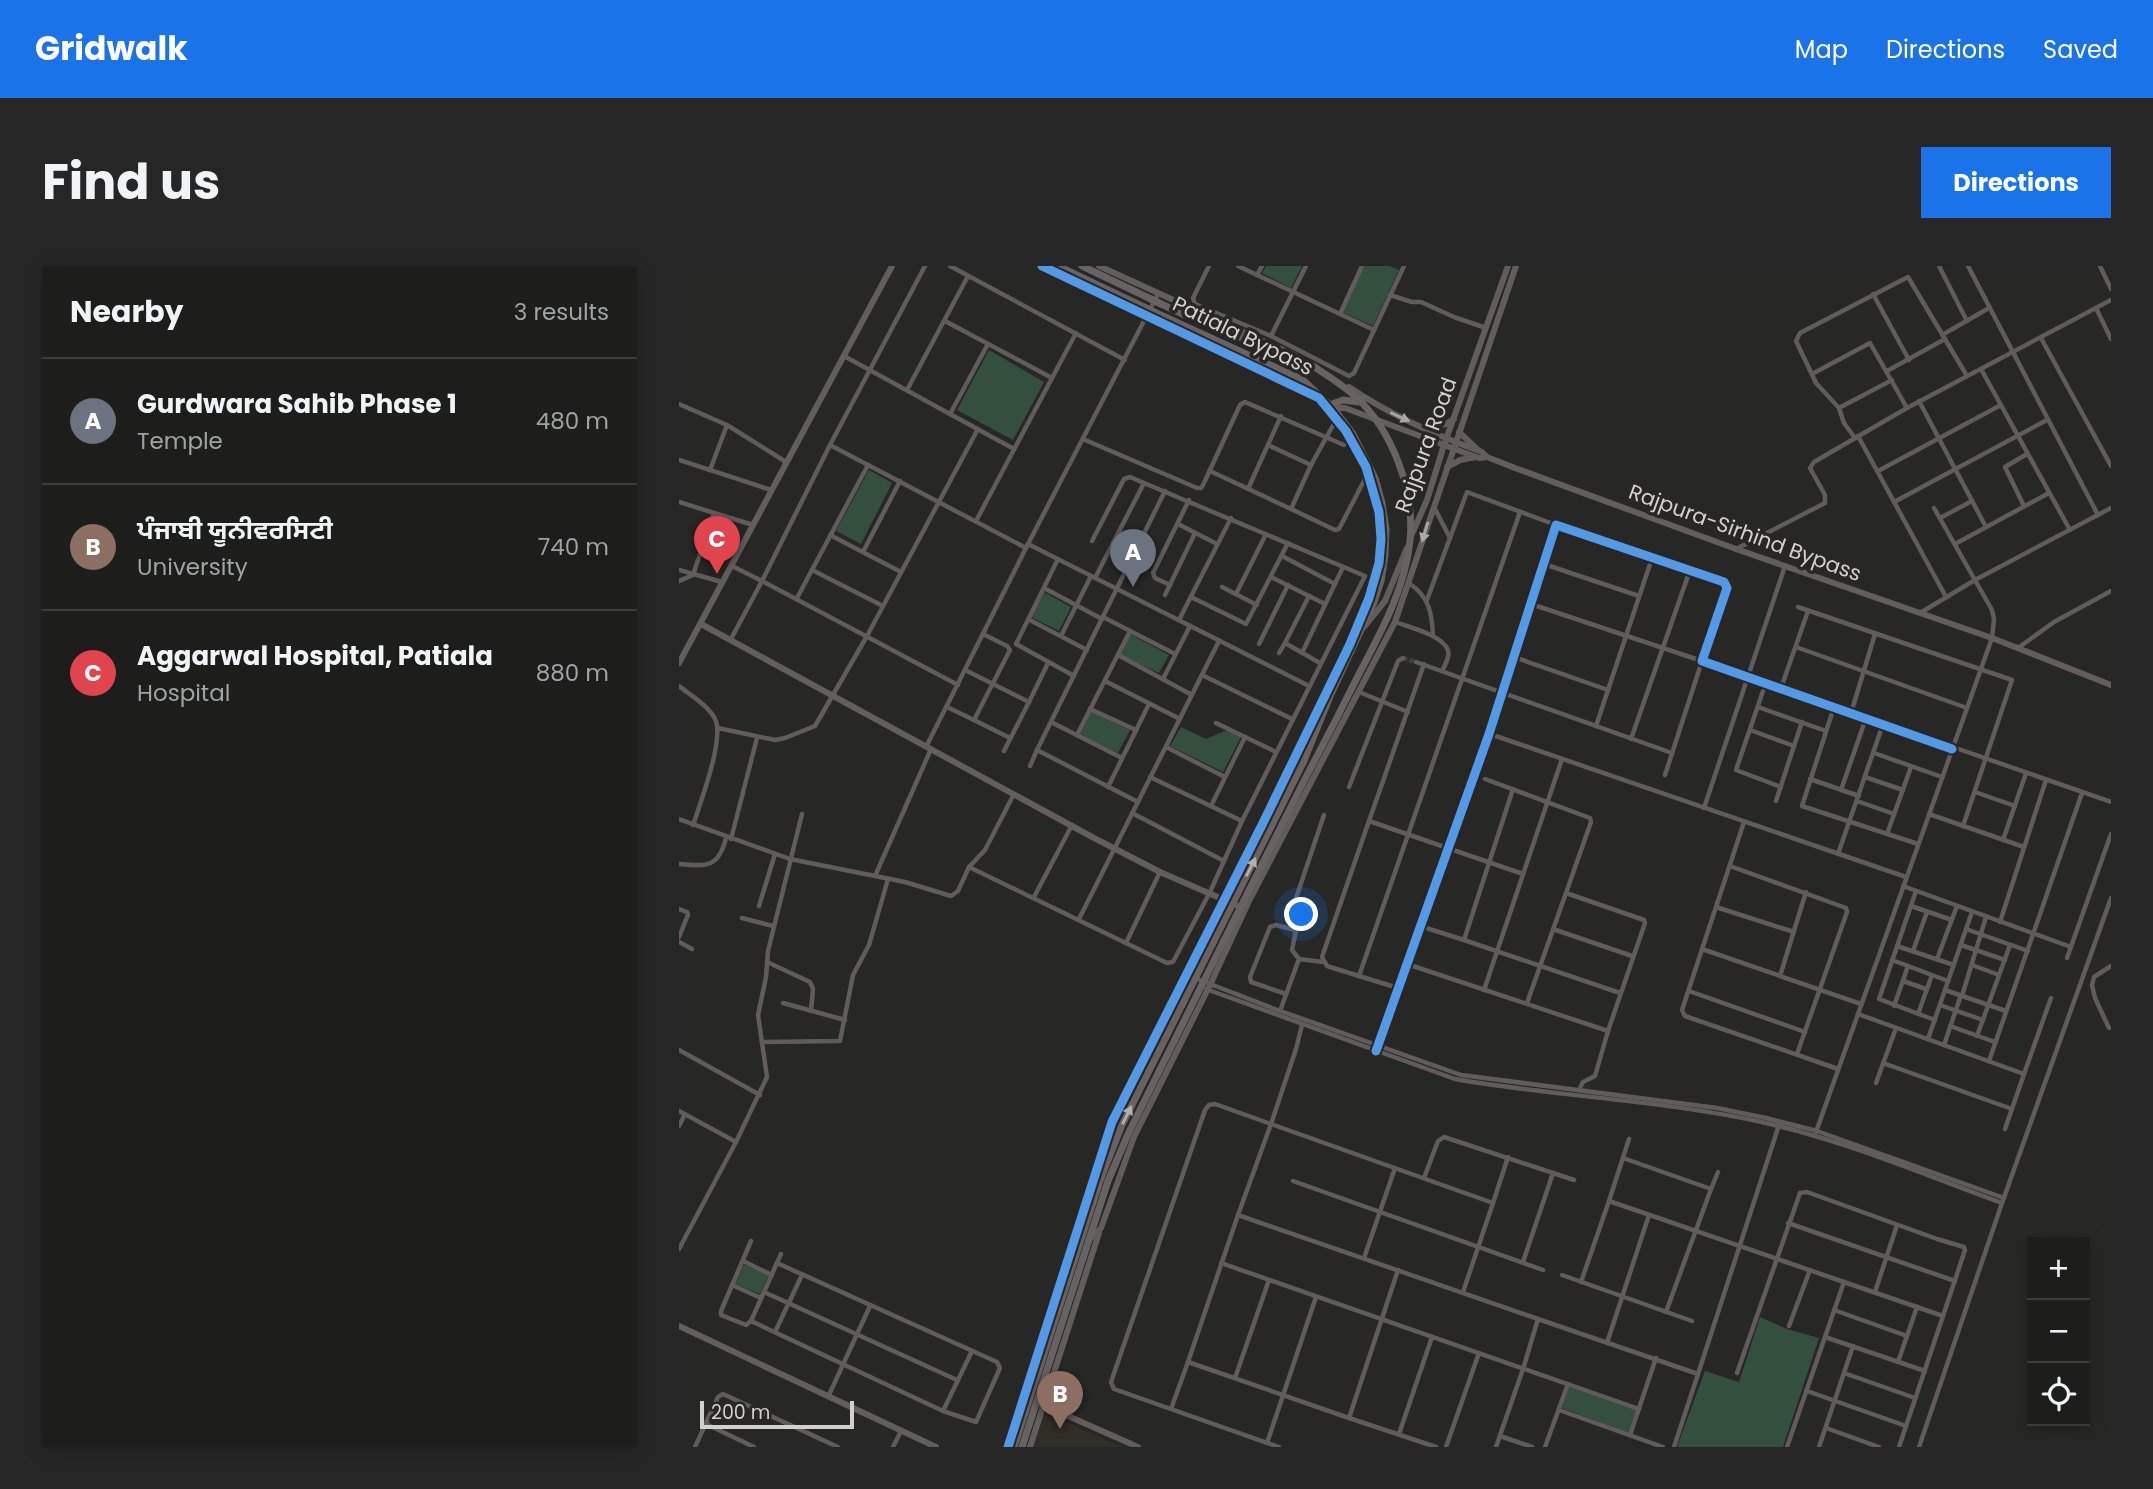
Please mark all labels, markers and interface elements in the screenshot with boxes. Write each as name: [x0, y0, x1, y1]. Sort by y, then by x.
text: Gridwalk: [35, 25, 188, 72]
text: Map: [1795, 33, 1848, 66]
text: Directions: [1886, 33, 2005, 66]
text: Saved: [2043, 33, 2118, 66]
button: Directions: [1921, 147, 2111, 218]
text: Find us: [42, 148, 220, 216]
street label: Patiala Bypass: [1168, 289, 1318, 382]
text: Nearby: [70, 290, 184, 333]
text: 3 results: [514, 296, 609, 328]
street label: Rajpura Road: [1388, 373, 1463, 517]
text: Gurdwara Sahib Phase 1: [137, 386, 457, 422]
text: A: [85, 405, 101, 437]
text: 480 m: [536, 405, 609, 437]
one-way arrow: [1390, 411, 1410, 423]
text: Temple: [137, 425, 223, 457]
street label: Rajpura-Sirhind Bypass: [1625, 477, 1866, 588]
text: ਪੰਜਾਬੀ ਯੂਨੀਵਰਸਿਟੀ: [137, 512, 333, 548]
pin: C: [694, 516, 740, 574]
one-way arrow: [1419, 522, 1429, 543]
pin: A: [1110, 529, 1156, 587]
text: B: [85, 531, 101, 563]
text: 740 m: [538, 531, 609, 563]
text: University: [137, 551, 248, 583]
text: Aggarwal Hospital, Patiala: [137, 638, 493, 674]
text: C: [84, 657, 102, 689]
text: 880 m: [536, 657, 609, 689]
text: Hospital: [137, 677, 230, 709]
one-way arrow: [1245, 857, 1256, 877]
your location: [1284, 897, 1318, 931]
one-way arrow: [1122, 1105, 1133, 1125]
map controls: [2027, 1237, 2090, 1426]
button: +: [2027, 1237, 2090, 1300]
button: −: [2027, 1300, 2090, 1363]
button: locate: [2027, 1363, 2090, 1426]
pin: B: [1037, 1371, 1083, 1429]
scale bar: [700, 1398, 854, 1430]
text: 200 m: [711, 1399, 770, 1426]

